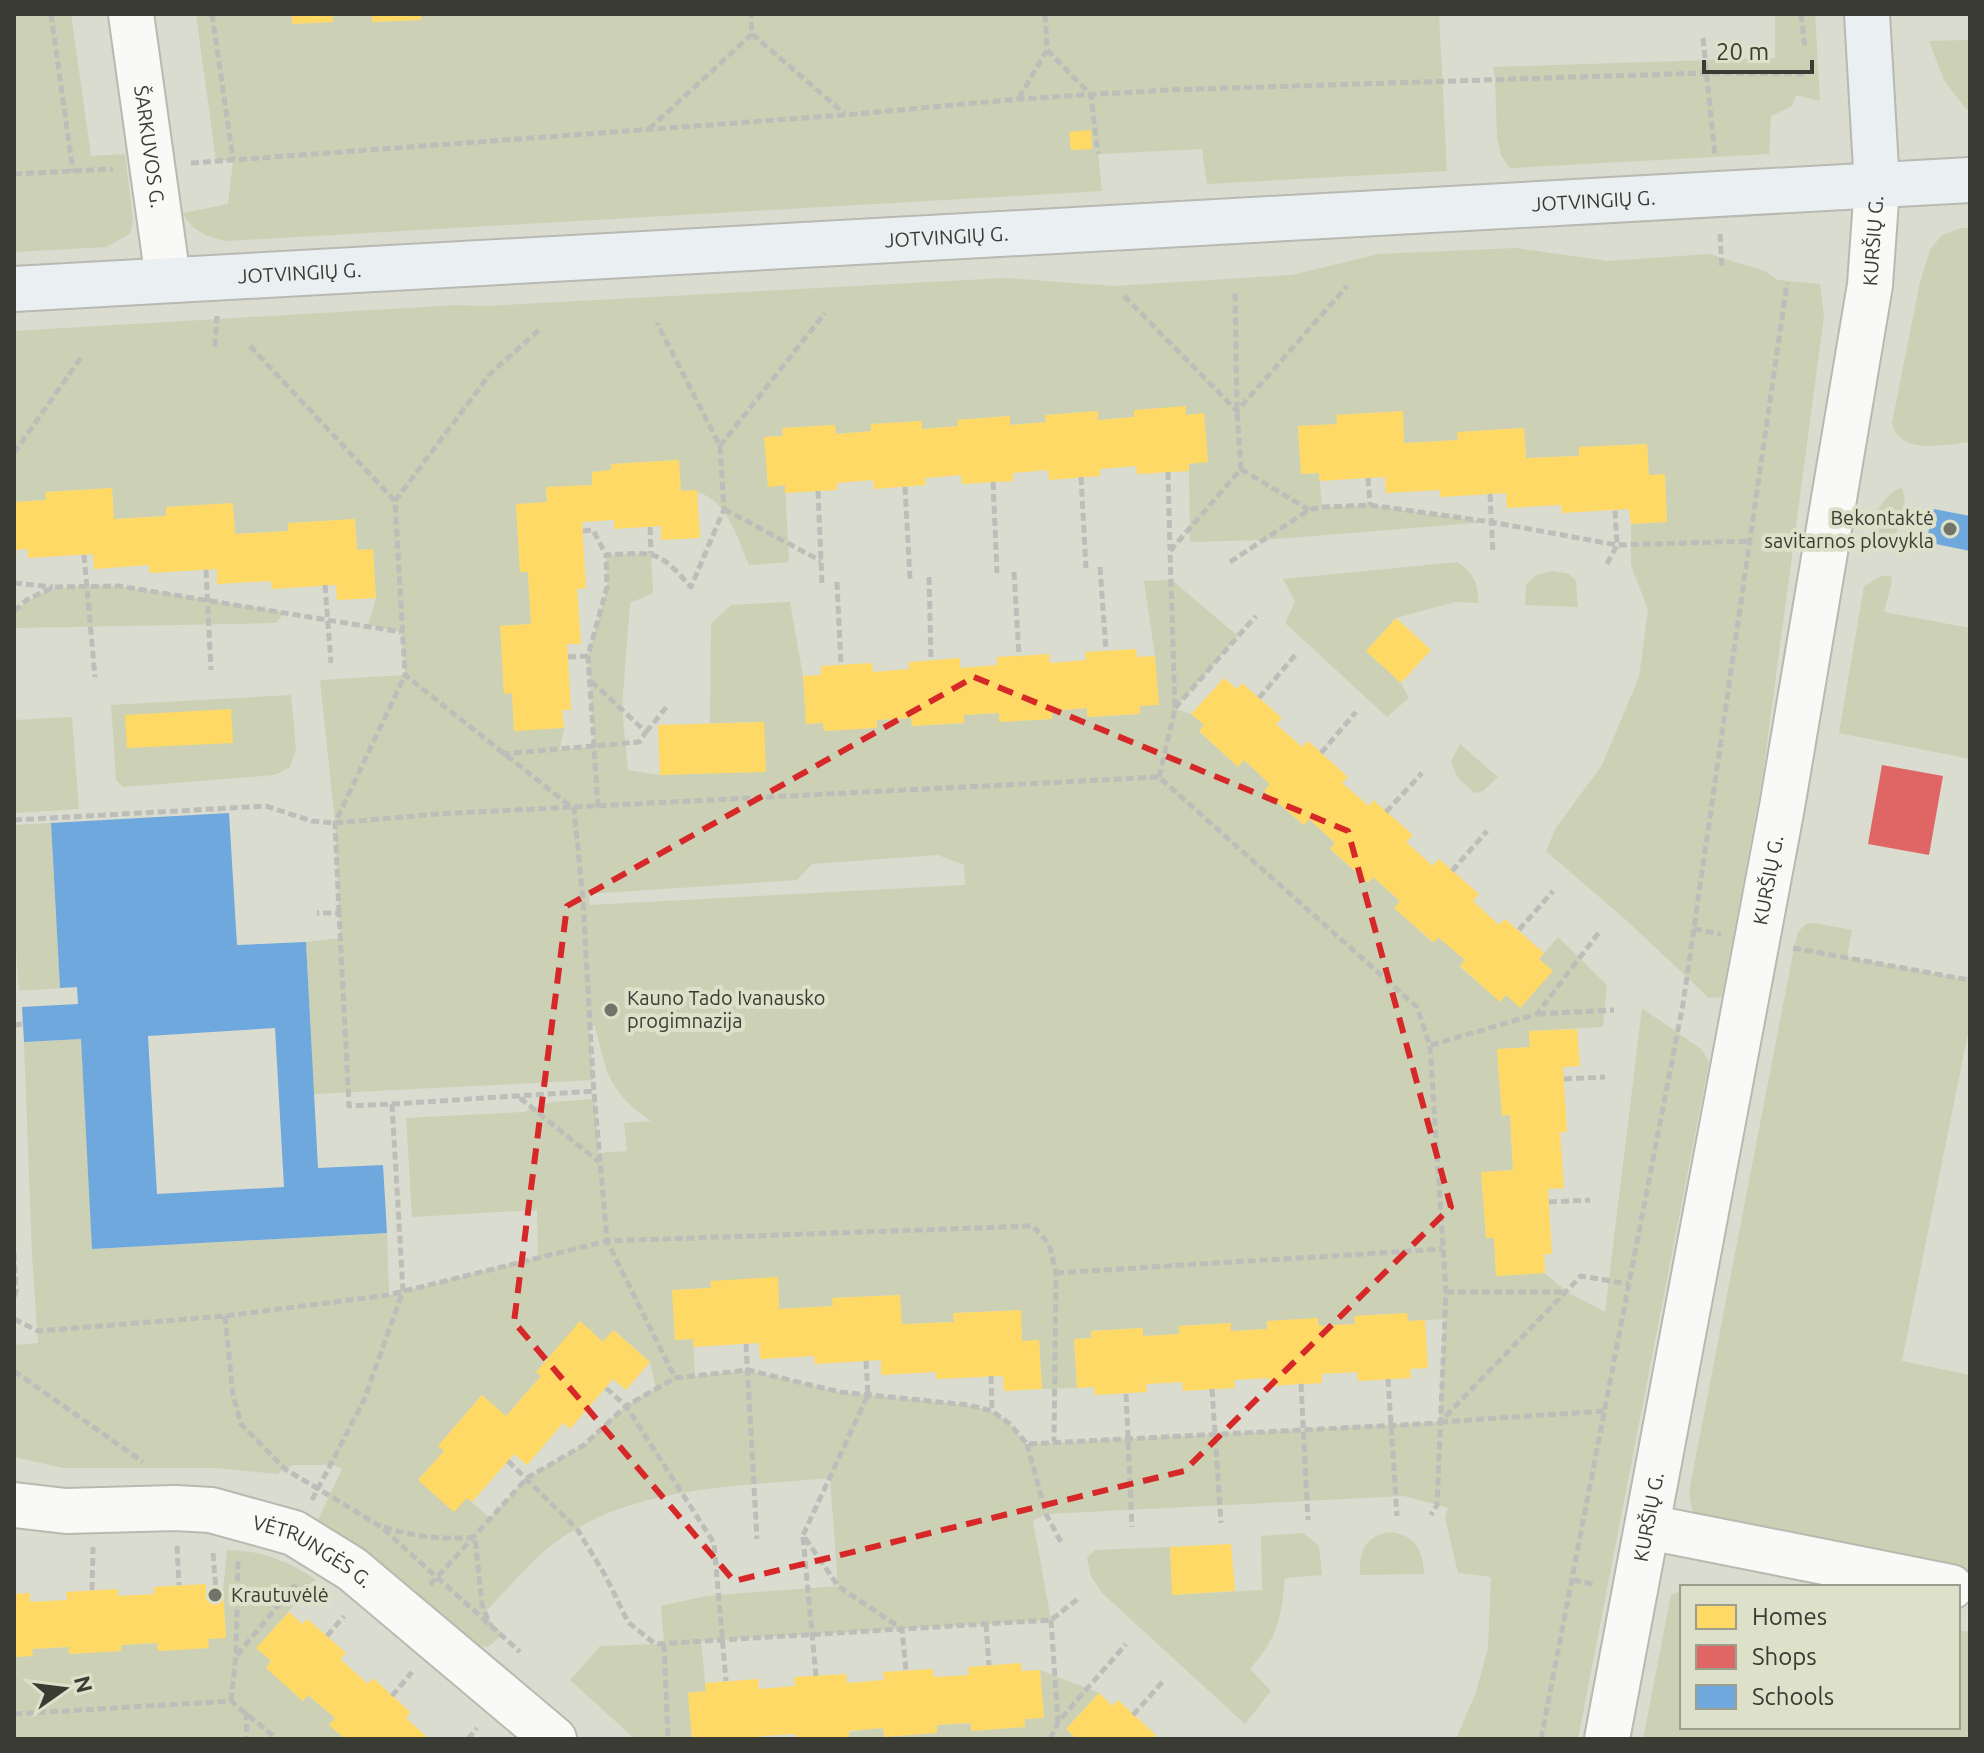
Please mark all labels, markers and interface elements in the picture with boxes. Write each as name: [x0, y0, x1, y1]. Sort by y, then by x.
scale bar: [1704, 24, 1812, 74]
text: 20 m: [1716, 38, 1769, 65]
street label: ŠARKUVOS G.: [130, 84, 170, 209]
street label: JOTVINGIŲ G.: [1531, 186, 1656, 215]
street label: KURŠIŲ G.: [1858, 195, 1887, 287]
street label: JOTVINGIŲ G.: [884, 222, 1009, 251]
street label: JOTVINGIŲ G.: [237, 258, 362, 288]
place label: Bekontaktė savitarnos plovykla: [1764, 506, 1934, 552]
marker: Bekontaktė savitarnos plovykla: [1941, 520, 1959, 538]
street label: KURŠIŲ G.: [1748, 833, 1787, 927]
place label: Kauno Tado Ivanausko progimnazija: [627, 986, 826, 1032]
marker: Kauno Tado Ivanausko progimnazija: [602, 1001, 620, 1019]
street label: KURŠIŲ G.: [1629, 1470, 1668, 1564]
street label: VĖTRUNGĖS G.: [250, 1510, 377, 1592]
place label: Krautuvėlė: [231, 1583, 329, 1606]
legend: [1680, 1585, 1960, 1729]
marker: Krautuvėlė: [206, 1586, 224, 1604]
text: Homes: [1752, 1603, 1827, 1630]
text: Shops: [1752, 1643, 1817, 1670]
north arrow: [24, 1649, 104, 1729]
text: N: [70, 1673, 98, 1695]
text: Schools: [1752, 1683, 1834, 1710]

